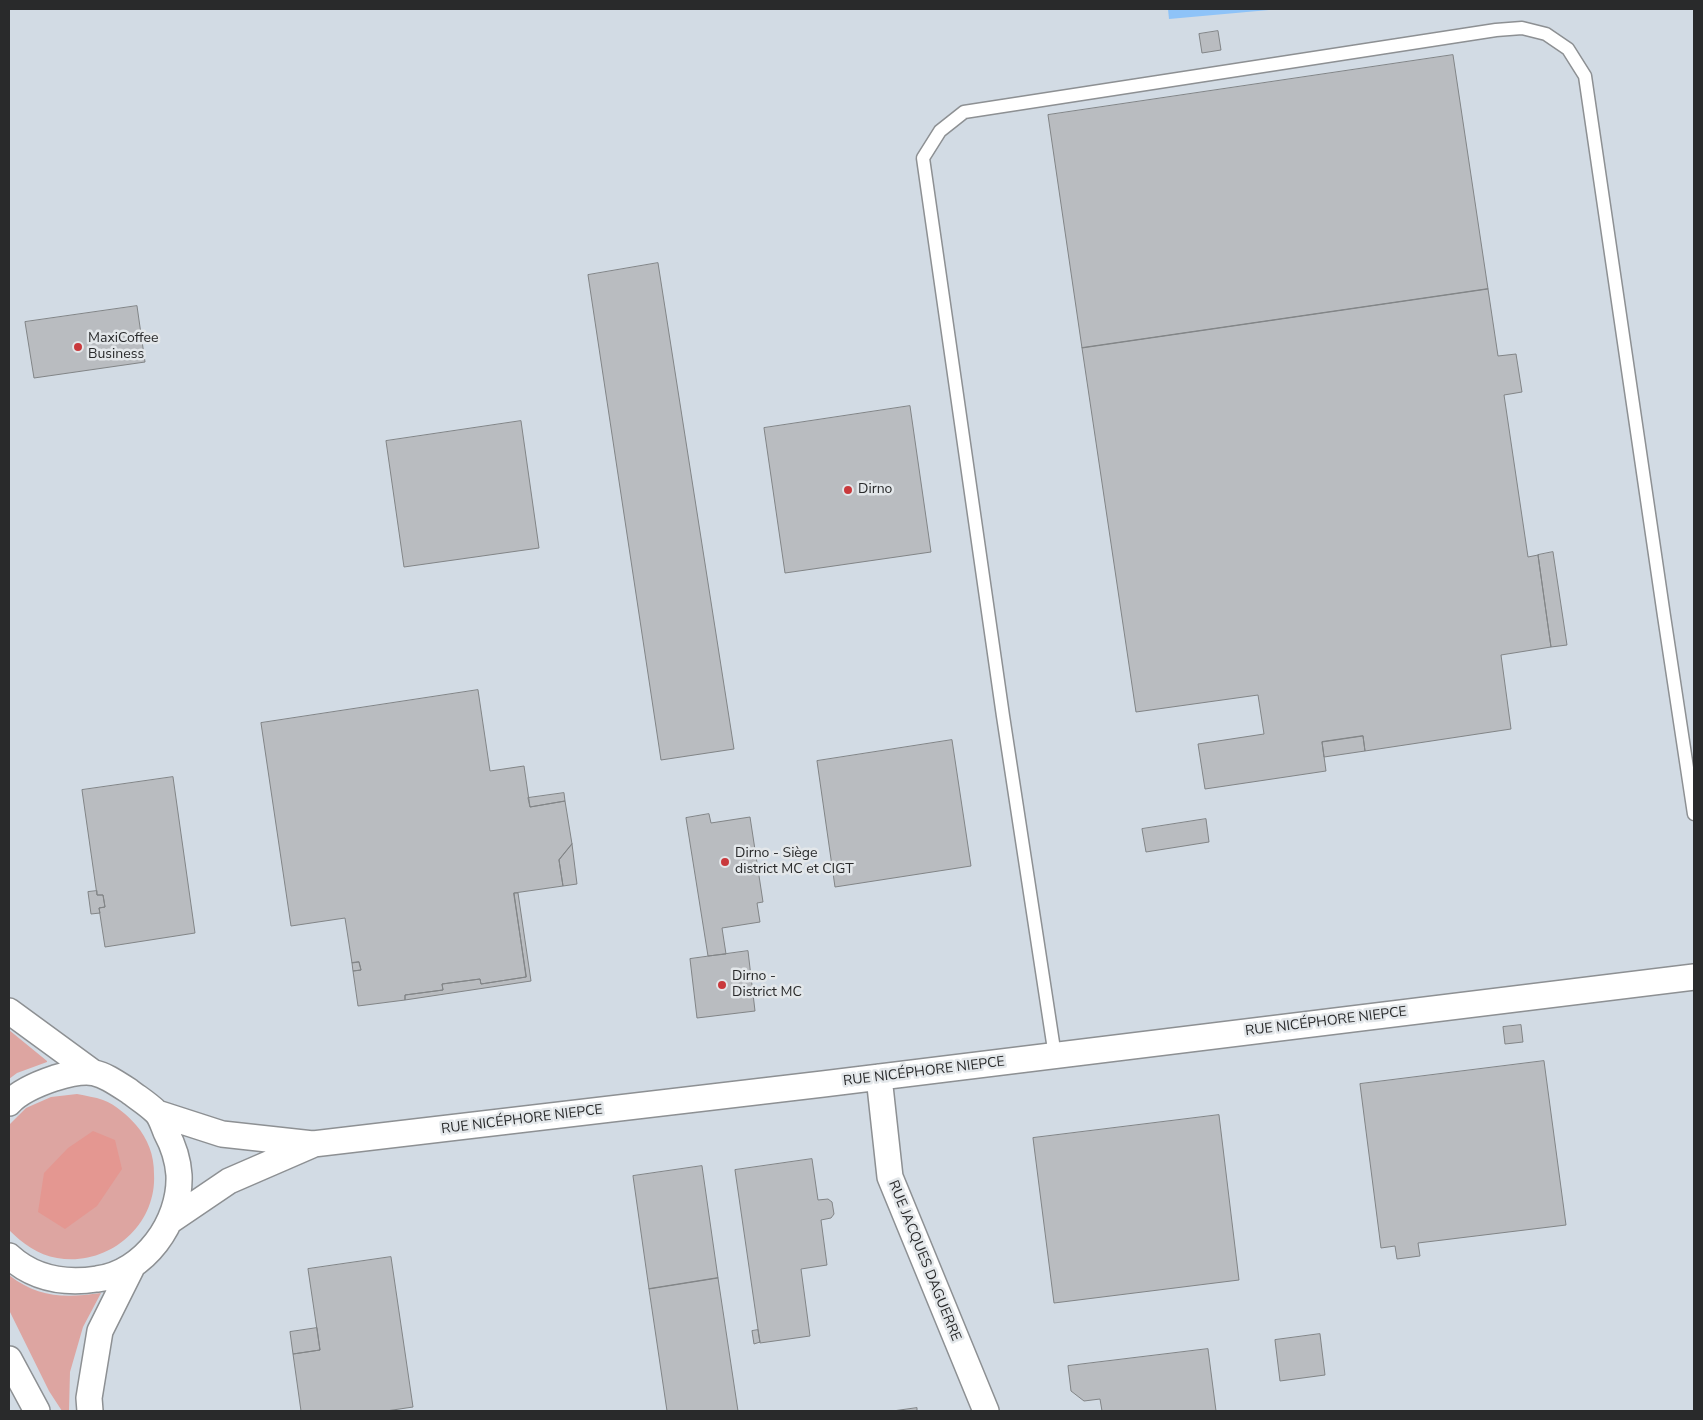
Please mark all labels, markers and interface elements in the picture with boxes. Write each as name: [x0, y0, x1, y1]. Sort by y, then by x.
place label: MaxiCoffee Business: [88, 331, 158, 364]
marker: MaxiCoffee Business: [72, 341, 84, 353]
place label: Dirno: [858, 482, 892, 498]
marker: Dirno: [842, 484, 854, 496]
place label: Dirno - Siège district MC et CIGT: [735, 846, 854, 879]
marker: Dirno - Siège district MC et CIGT: [719, 856, 731, 868]
place label: Dirno - District MC: [732, 969, 802, 1002]
marker: Dirno - District MC: [716, 979, 728, 991]
street label: RUE NICÉPHORE NIEPCE: [1244, 1004, 1408, 1040]
street label: RUE NICÉPHORE NIEPCE: [842, 1054, 1006, 1090]
street label: RUE NICÉPHORE NIEPCE: [440, 1102, 604, 1138]
street label: RUE JACQUES DAGUERRE: [884, 1178, 964, 1344]

